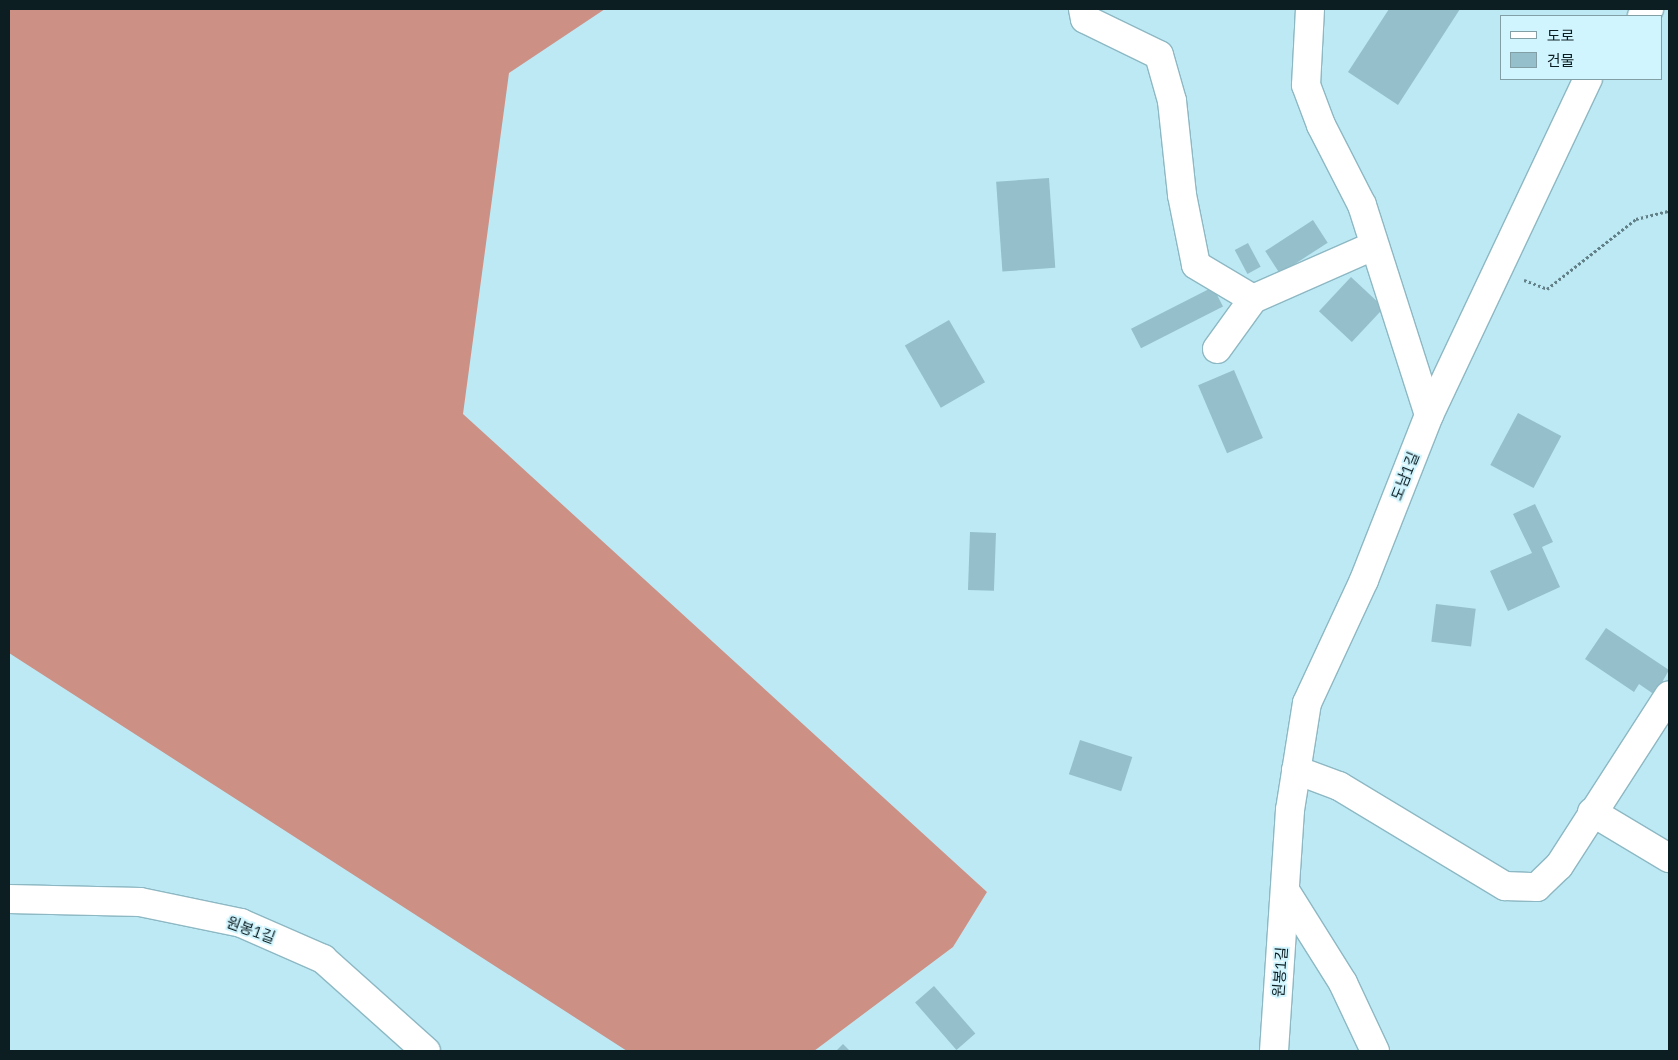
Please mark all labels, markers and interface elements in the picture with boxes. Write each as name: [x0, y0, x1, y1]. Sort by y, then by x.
legend: [1500, 15, 1663, 80]
text: 도로: [1547, 26, 1575, 45]
text: 건물: [1547, 51, 1575, 70]
street label: 도남1길: [1387, 449, 1423, 503]
street label: 원봉1길: [224, 913, 278, 947]
street label: 원봉1길: [1269, 946, 1291, 998]

